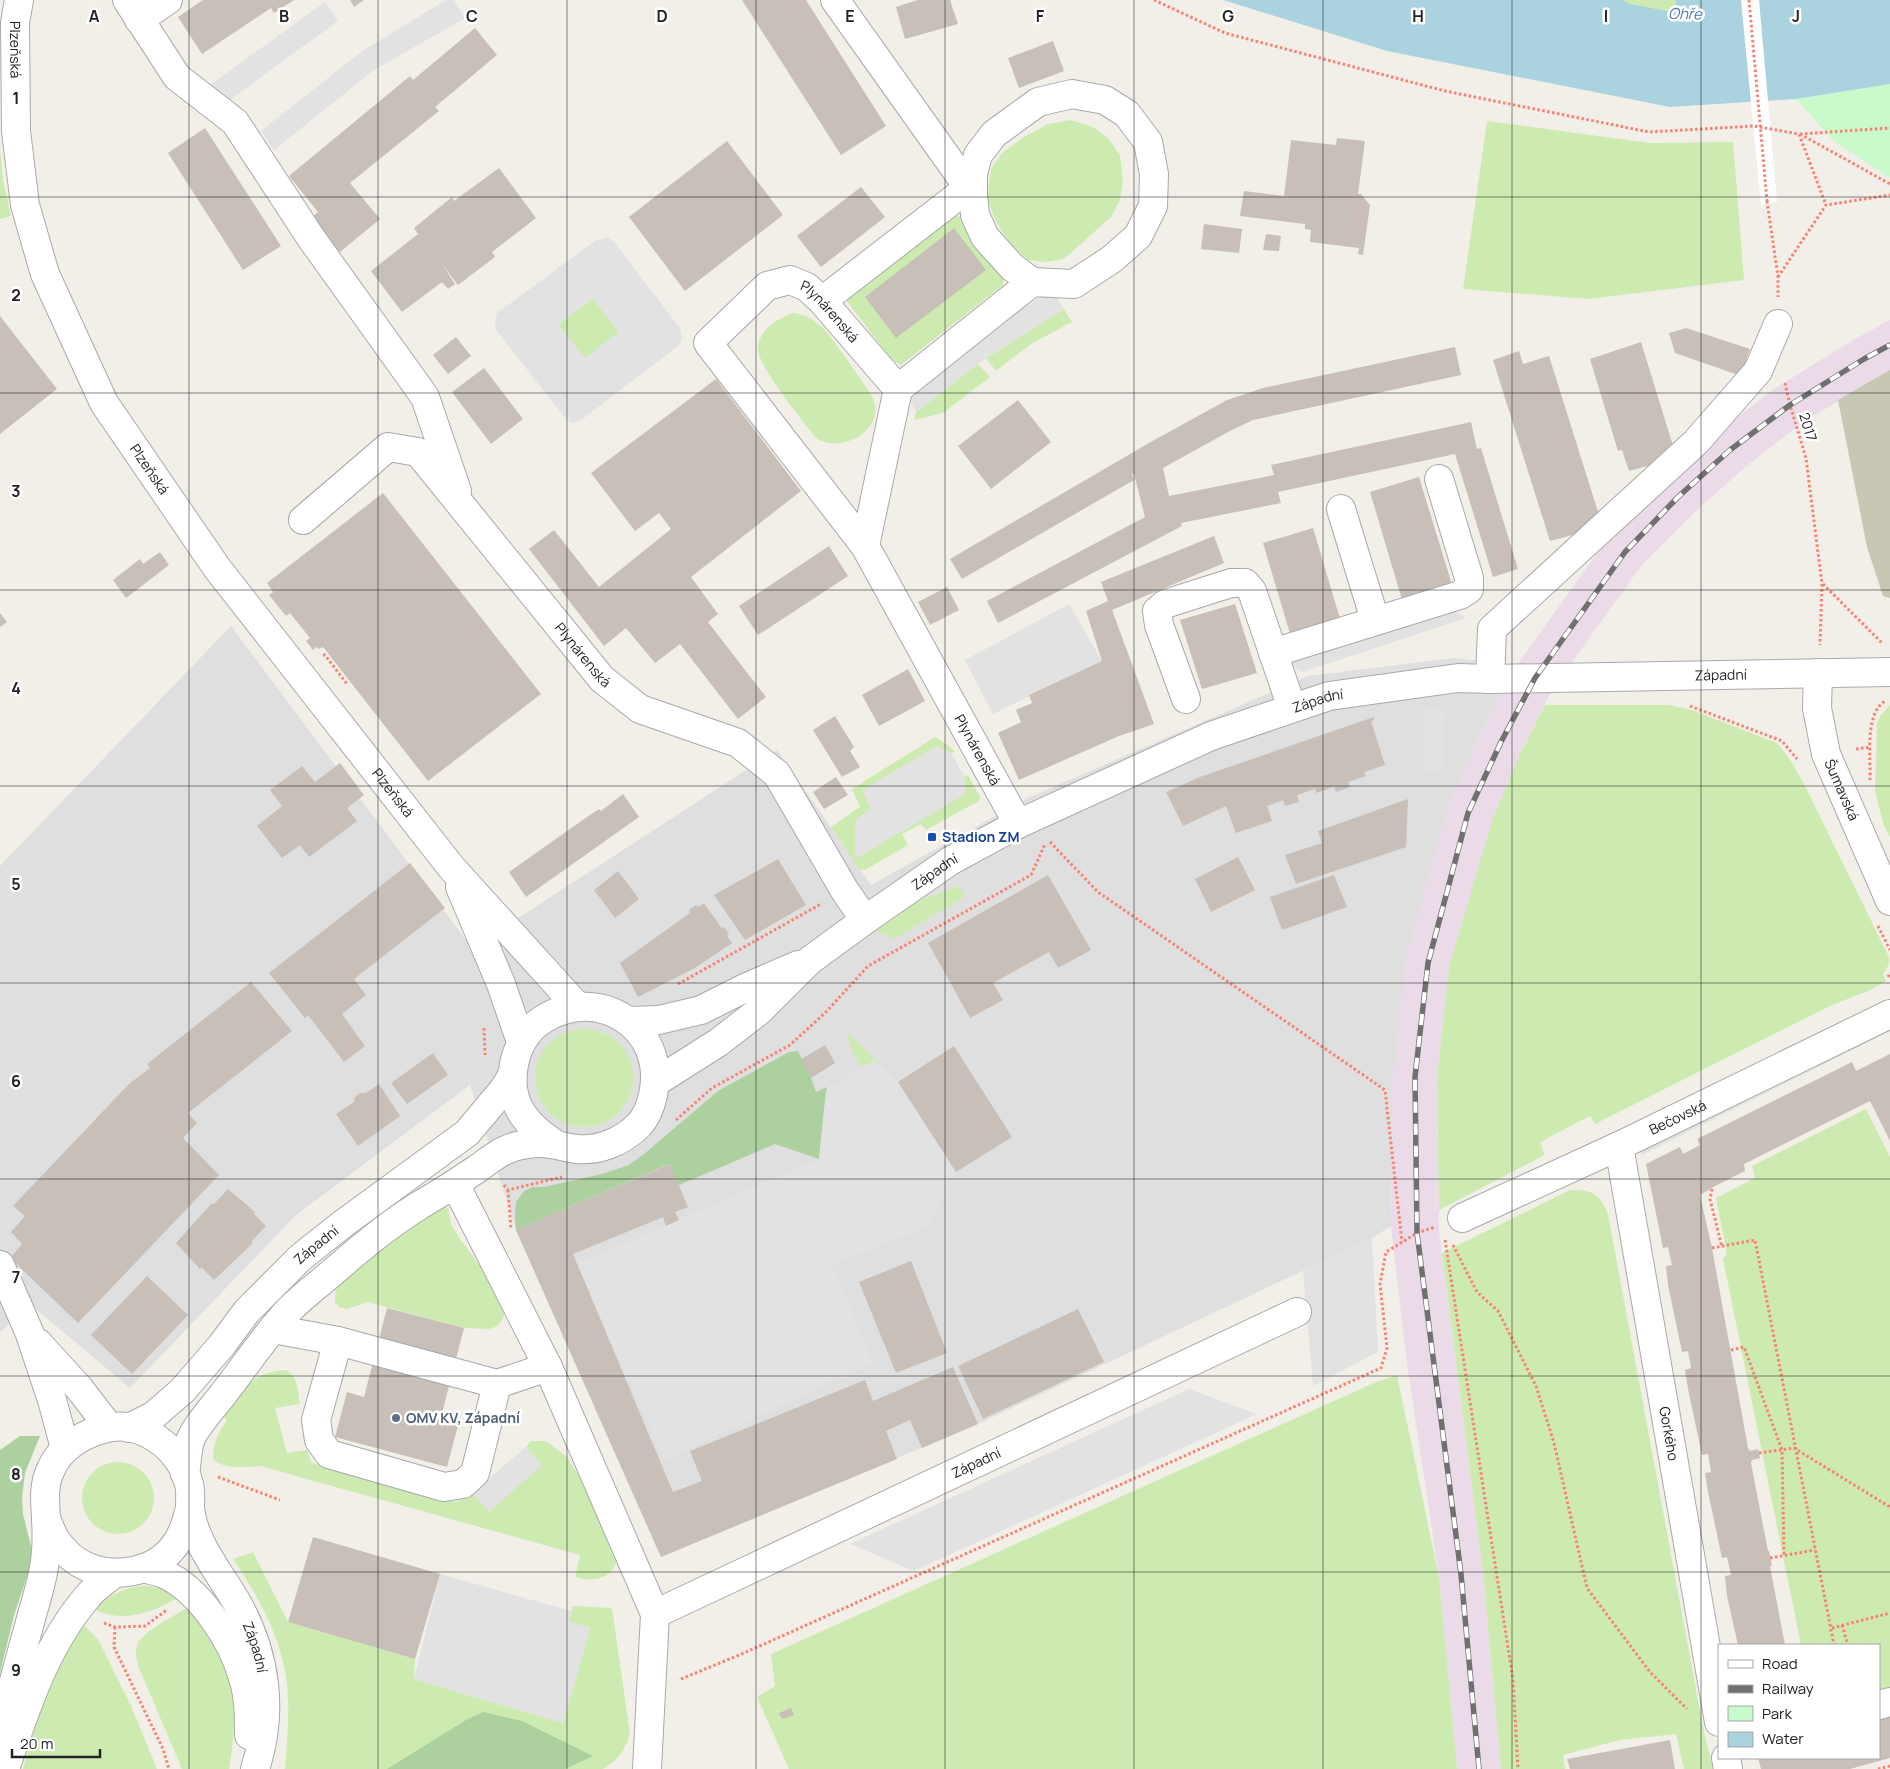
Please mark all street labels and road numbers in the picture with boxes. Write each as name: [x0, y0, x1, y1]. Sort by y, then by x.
street label: Plzeňská: [6, 21, 26, 78]
street label: Plynárenská: [798, 275, 864, 346]
street label: 2017: [1795, 410, 1822, 444]
street label: Plzeňská: [126, 440, 174, 498]
street label: Plynárenská: [551, 618, 615, 691]
street label: Západní: [1694, 665, 1747, 684]
street label: Západní: [1290, 684, 1344, 717]
street label: Plynárenská: [950, 711, 1005, 789]
street label: Šumavská: [1820, 756, 1864, 823]
street label: Plzeňská: [368, 764, 418, 821]
street label: Západní: [907, 849, 961, 894]
street label: Bečovská: [1646, 1095, 1709, 1139]
street label: Západní: [289, 1221, 342, 1268]
street label: Gorkého: [1655, 1405, 1683, 1462]
street label: Západní: [948, 1443, 1004, 1482]
street label: Západní: [239, 1619, 272, 1674]

